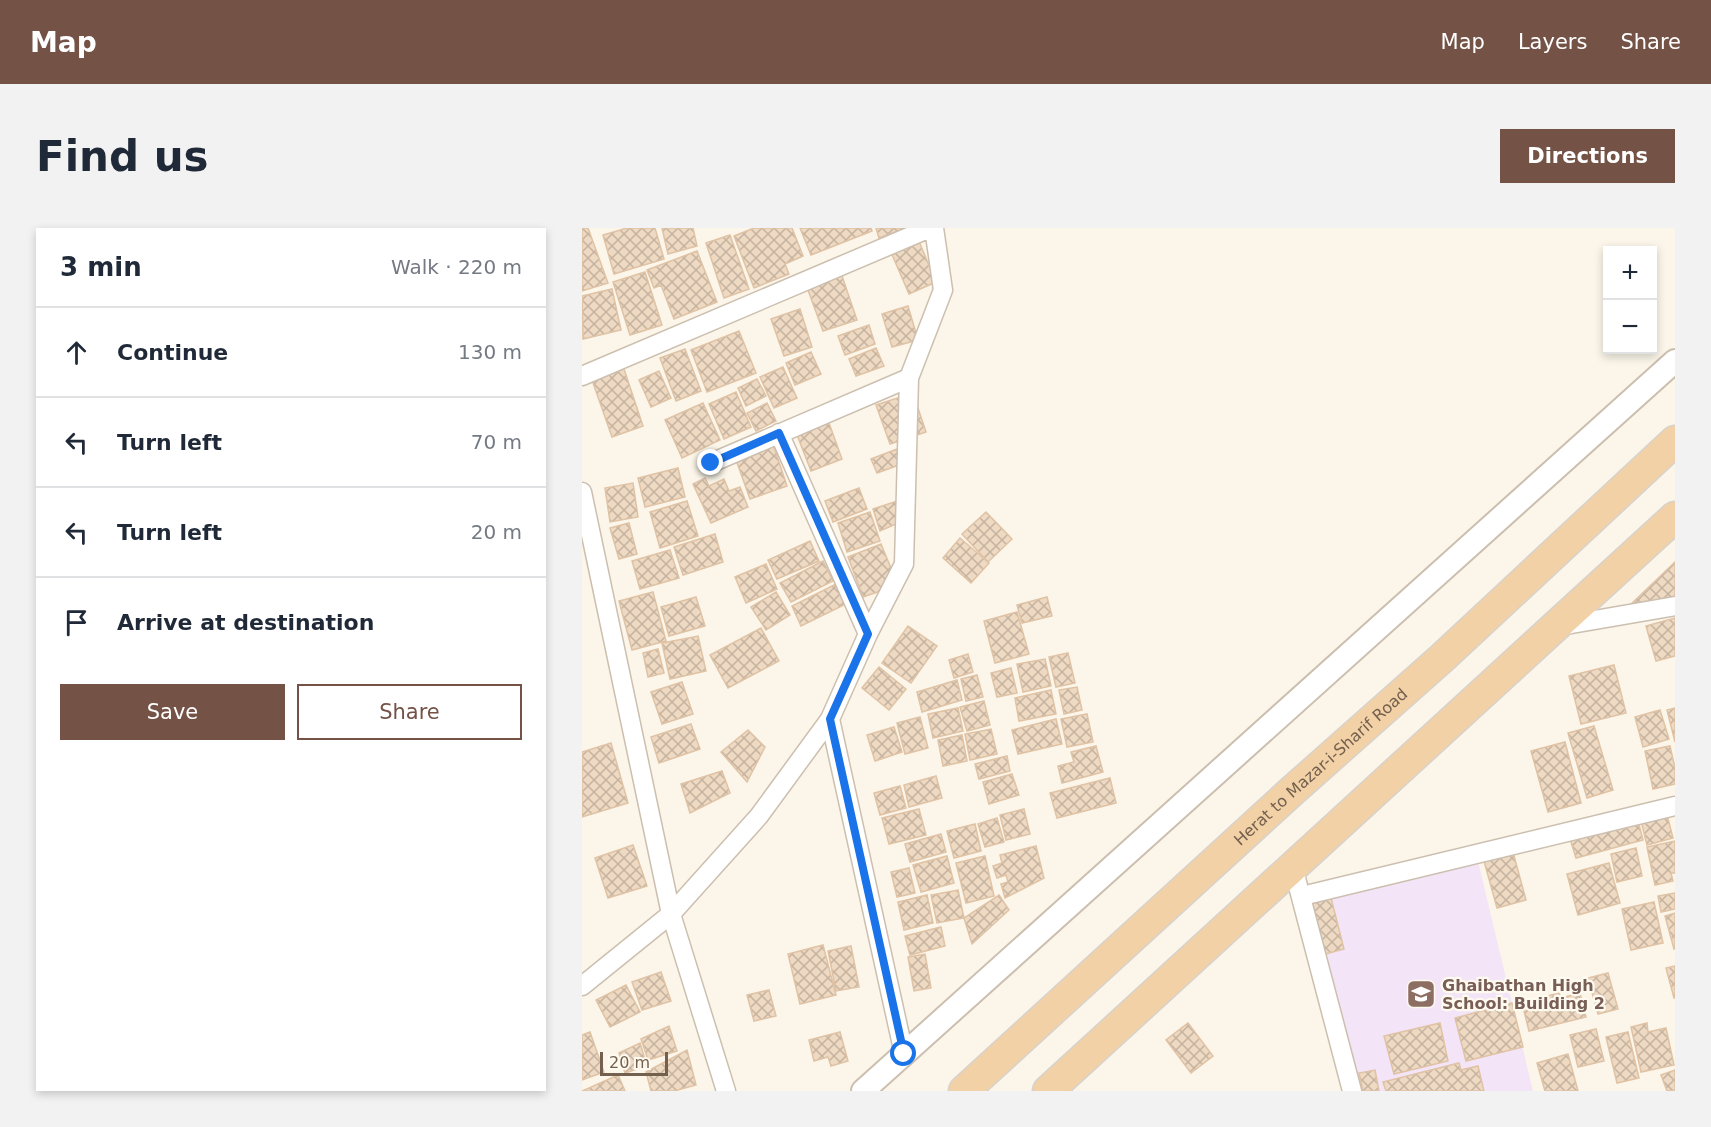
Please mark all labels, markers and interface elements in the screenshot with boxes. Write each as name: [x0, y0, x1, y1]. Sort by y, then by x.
text: Map: [30, 26, 97, 59]
text: Map: [1441, 30, 1485, 54]
text: Layers: [1518, 30, 1587, 54]
text: Share: [1620, 30, 1681, 54]
button: Directions: [1500, 129, 1675, 183]
text: Find us: [36, 132, 209, 181]
map controls: [1603, 246, 1657, 354]
button: +: [1603, 246, 1657, 300]
text: 3 min: [60, 252, 142, 282]
text: Walk · 220 m: [391, 255, 522, 279]
button: −: [1603, 300, 1657, 354]
icon: ahead: [60, 336, 93, 369]
text: Continue: [117, 340, 228, 365]
text: 130 m: [458, 340, 522, 364]
icon: left: [60, 426, 93, 459]
text: Turn left: [117, 430, 222, 455]
text: 70 m: [471, 430, 522, 454]
route end: [697, 449, 723, 475]
icon: left: [60, 516, 93, 549]
text: Turn left: [117, 520, 222, 545]
text: 20 m: [471, 520, 522, 544]
icon: arrive: [60, 606, 93, 639]
text: Arrive at destination: [117, 610, 374, 635]
button: Save: [60, 684, 285, 740]
button: Share: [297, 684, 522, 740]
street label: Herat to Mazar-i-Sharif Road: [1230, 684, 1411, 849]
place label: Ghaibathan High School: Building 2: [1442, 976, 1605, 1013]
school or university icon: Ghaibathan High School: Building 2: [1405, 978, 1437, 1010]
route start: [890, 1040, 916, 1066]
scale bar: [600, 1049, 668, 1076]
text: 20 m: [609, 1053, 650, 1072]

